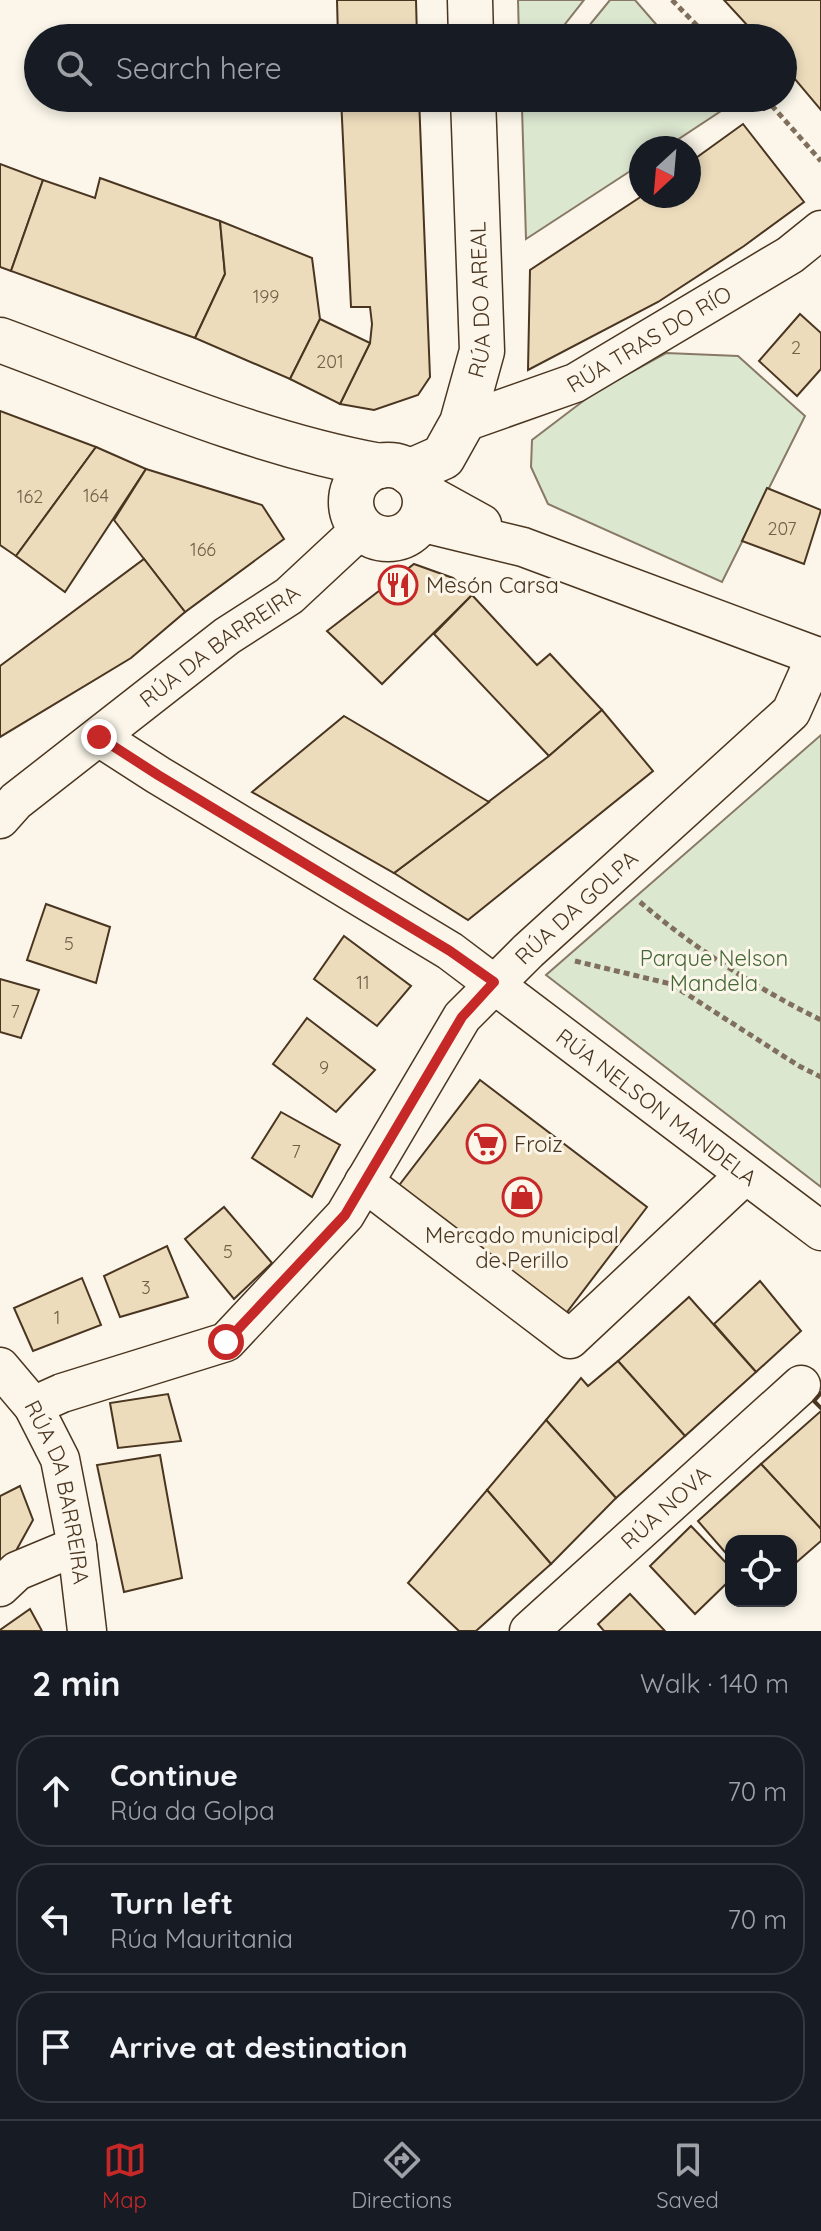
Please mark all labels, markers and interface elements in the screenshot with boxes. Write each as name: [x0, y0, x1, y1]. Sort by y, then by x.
search box: [24, 24, 797, 112]
icon: search: [52, 46, 96, 90]
text: Search here: [116, 49, 282, 87]
north arrow: [629, 136, 701, 208]
street label: RÚA DO AREAL: [461, 221, 496, 381]
street label: RÚA TRAS DO RÍO: [562, 279, 736, 399]
house number: 199: [253, 285, 279, 308]
house number: 2: [791, 336, 801, 359]
house number: 201: [316, 350, 344, 373]
house number: 164: [83, 484, 109, 507]
house number: 162: [17, 485, 43, 508]
house number: 207: [768, 517, 796, 540]
house number: 166: [190, 538, 216, 561]
restaurant icon: Mesón Carsa: [377, 564, 419, 606]
place label: Mesón Carsa: [426, 571, 559, 599]
street label: RÚA DA BARREIRA: [134, 579, 306, 713]
route end: [81, 719, 117, 755]
street label: RÚA DA GOLPA: [509, 844, 644, 970]
house number: 5: [64, 932, 74, 955]
park label: Parque Nelson Mandela: [640, 944, 788, 997]
house number: 11: [356, 971, 370, 994]
house number: 7: [10, 1000, 20, 1023]
street label: RÚA NELSON MANDELA: [551, 1022, 763, 1192]
house number: 9: [319, 1056, 329, 1079]
supermarket icon: Froiz: [465, 1123, 507, 1165]
place label: Froiz: [514, 1130, 563, 1158]
house number: 7: [291, 1140, 301, 1163]
shop icon: Mercado municipal de Perillo: [501, 1176, 543, 1218]
place label: Mercado municipal de Perillo: [425, 1221, 619, 1274]
house number: 5: [223, 1240, 233, 1263]
house number: 3: [141, 1276, 151, 1299]
house number: 1: [54, 1306, 60, 1329]
route start: [208, 1324, 244, 1360]
street label: RÚA DA BARREIRA: [18, 1395, 95, 1586]
street label: RÚA NOVA: [615, 1460, 716, 1555]
map controls: [725, 1535, 797, 1607]
button: locate: [725, 1535, 797, 1607]
text: 2 min: [32, 1662, 121, 1705]
text: Walk · 140 m: [640, 1667, 789, 1700]
text: Continue: [110, 1756, 238, 1794]
icon: ahead: [34, 1769, 78, 1813]
text: 70 m: [727, 1775, 787, 1808]
text: Rúa da Golpa: [110, 1794, 275, 1827]
text: Turn left: [110, 1884, 233, 1922]
icon: left: [34, 1897, 78, 1941]
text: 70 m: [727, 1903, 787, 1936]
text: Rúa Mauritania: [110, 1922, 293, 1955]
icon: arrive: [34, 2025, 78, 2069]
text: Arrive at destination: [110, 2028, 408, 2066]
tab: Map: [102, 2138, 147, 2214]
tab: Directions: [351, 2138, 452, 2214]
tab: Saved: [656, 2138, 719, 2214]

